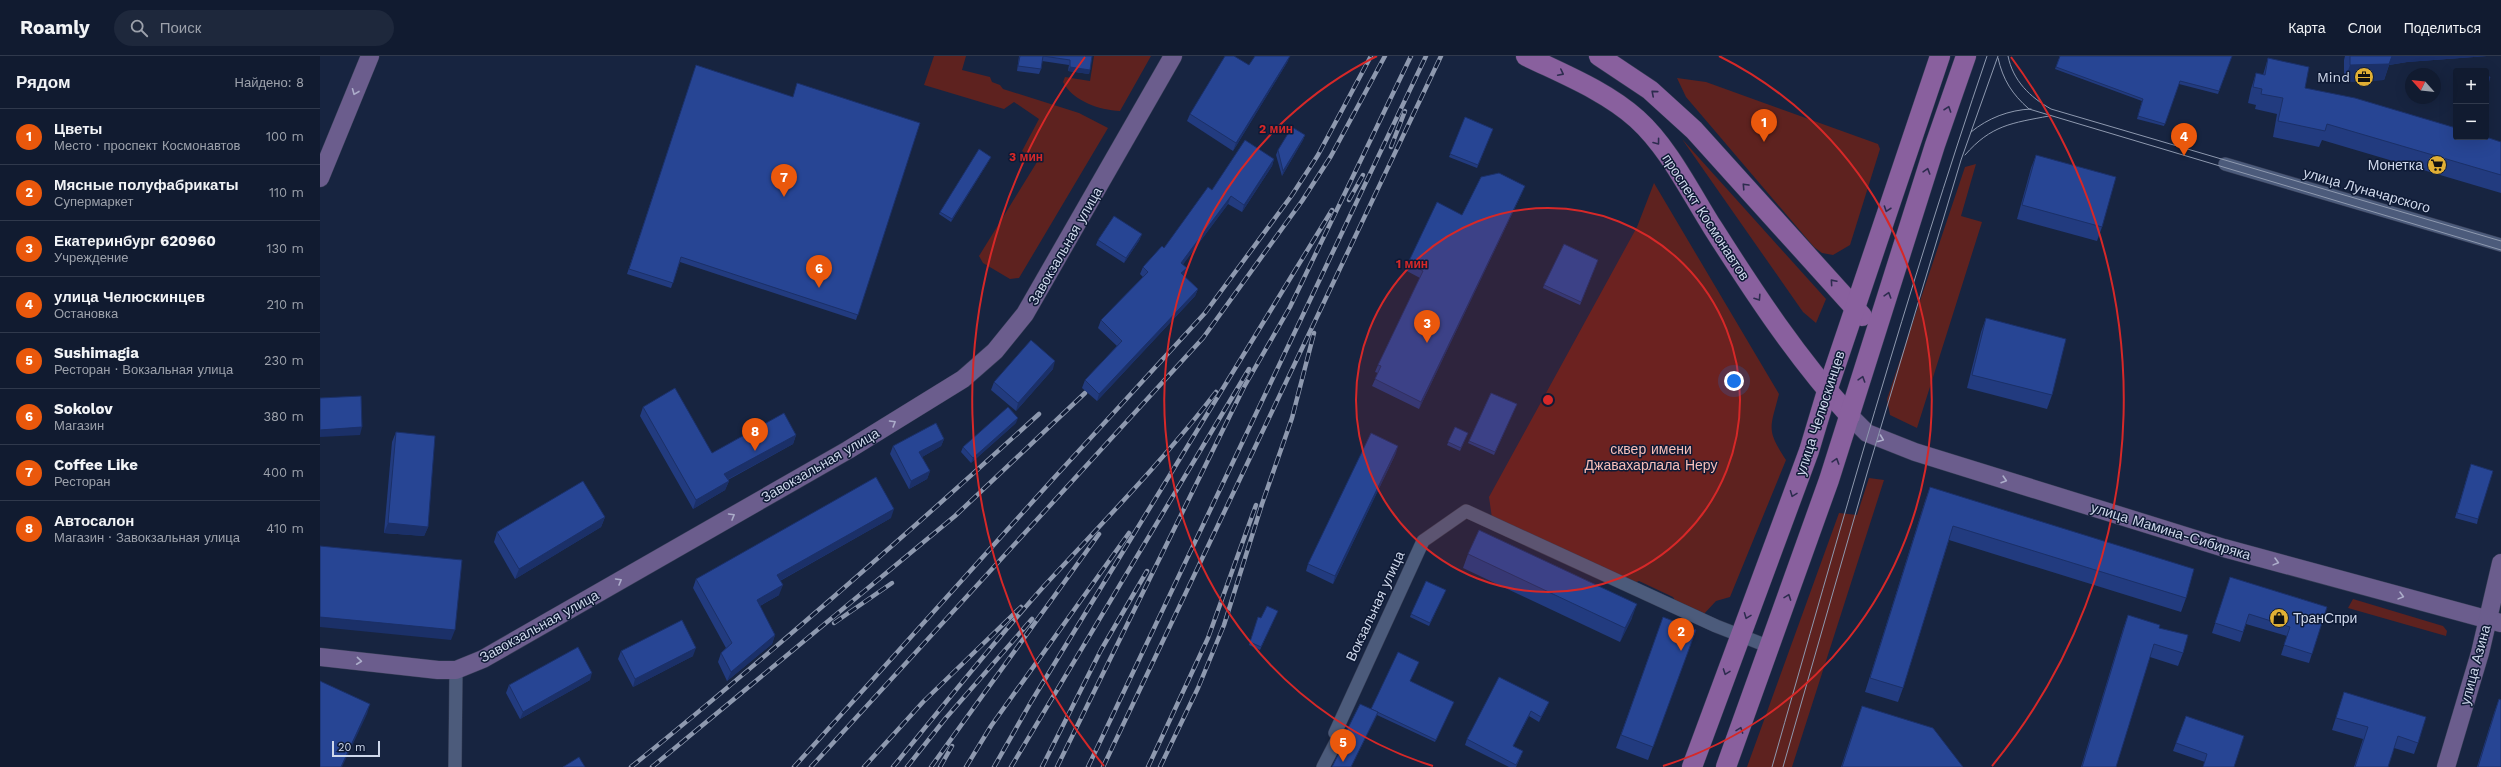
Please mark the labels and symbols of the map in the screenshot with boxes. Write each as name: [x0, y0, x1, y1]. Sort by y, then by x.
office icon: Mind: [2353, 66, 2375, 88]
one-way arrow: [1557, 68, 1565, 76]
north arrow: [2405, 68, 2441, 104]
place label: Mind: [2317, 69, 2350, 85]
one-way arrow: [352, 88, 360, 96]
one-way arrow: [1651, 91, 1658, 98]
one-way arrow: [1943, 105, 1951, 112]
pin: 1: [1751, 109, 1777, 142]
text: 2 мин: [1259, 122, 1293, 136]
pin: 4: [2171, 123, 2197, 156]
one-way arrow: [1652, 138, 1659, 145]
text: 3 мин: [1009, 150, 1043, 164]
street label: проспект Космонавтов: [1659, 151, 1753, 283]
supermarket icon: Монетка: [2426, 154, 2448, 176]
place label: Монетка: [2368, 157, 2423, 173]
pin: 7: [771, 164, 797, 197]
street label: улица Луначарского: [2302, 164, 2433, 216]
one-way arrow: [1922, 167, 1931, 174]
one-way arrow: [1743, 183, 1750, 190]
street label: Завокзальная улица: [1025, 184, 1105, 308]
one-way arrow: [1884, 205, 1892, 212]
pin: 6: [806, 255, 832, 288]
text: 1 мин: [1396, 257, 1428, 271]
one-way arrow: [1830, 279, 1837, 286]
one-way arrow: [1884, 292, 1892, 299]
one-way arrow: [1754, 294, 1761, 301]
pin: 3: [1414, 310, 1440, 343]
street label: улица Челюскинцев: [1792, 349, 1848, 477]
your location: [1724, 371, 1744, 391]
one-way arrow: [1857, 376, 1866, 383]
centre of rings: [1541, 393, 1555, 407]
pin: 8: [742, 418, 768, 451]
one-way arrow: [889, 420, 896, 427]
street label: Завокзальная улица: [758, 425, 882, 505]
one-way arrow: [1877, 434, 1884, 442]
park label: сквер имени Джавахарлала Неру: [1585, 441, 1717, 473]
one-way arrow: [1831, 457, 1839, 464]
one-way arrow: [2000, 475, 2007, 484]
one-way arrow: [1789, 491, 1797, 498]
street label: улица Мамина-Сибиряка: [2089, 499, 2253, 563]
one-way arrow: [728, 514, 735, 521]
street label: Вокзальная улица: [1343, 548, 1408, 664]
one-way arrow: [2272, 557, 2279, 566]
one-way arrow: [615, 579, 622, 586]
street label: Завокзальная улица: [477, 587, 601, 665]
one-way arrow: [2398, 591, 2405, 600]
one-way arrow: [1783, 593, 1791, 600]
shop icon: ТранСпри: [2268, 607, 2290, 629]
place label: ТранСпри: [2293, 610, 2357, 626]
one-way arrow: [1743, 612, 1751, 619]
pin: 2: [1668, 618, 1694, 651]
street label: улица Азина: [2457, 623, 2493, 707]
one-way arrow: [356, 657, 362, 666]
one-way arrow: [1723, 668, 1731, 675]
one-way arrow: [1735, 727, 1743, 734]
pin: 5: [1330, 729, 1356, 762]
scale bar: [332, 739, 380, 758]

